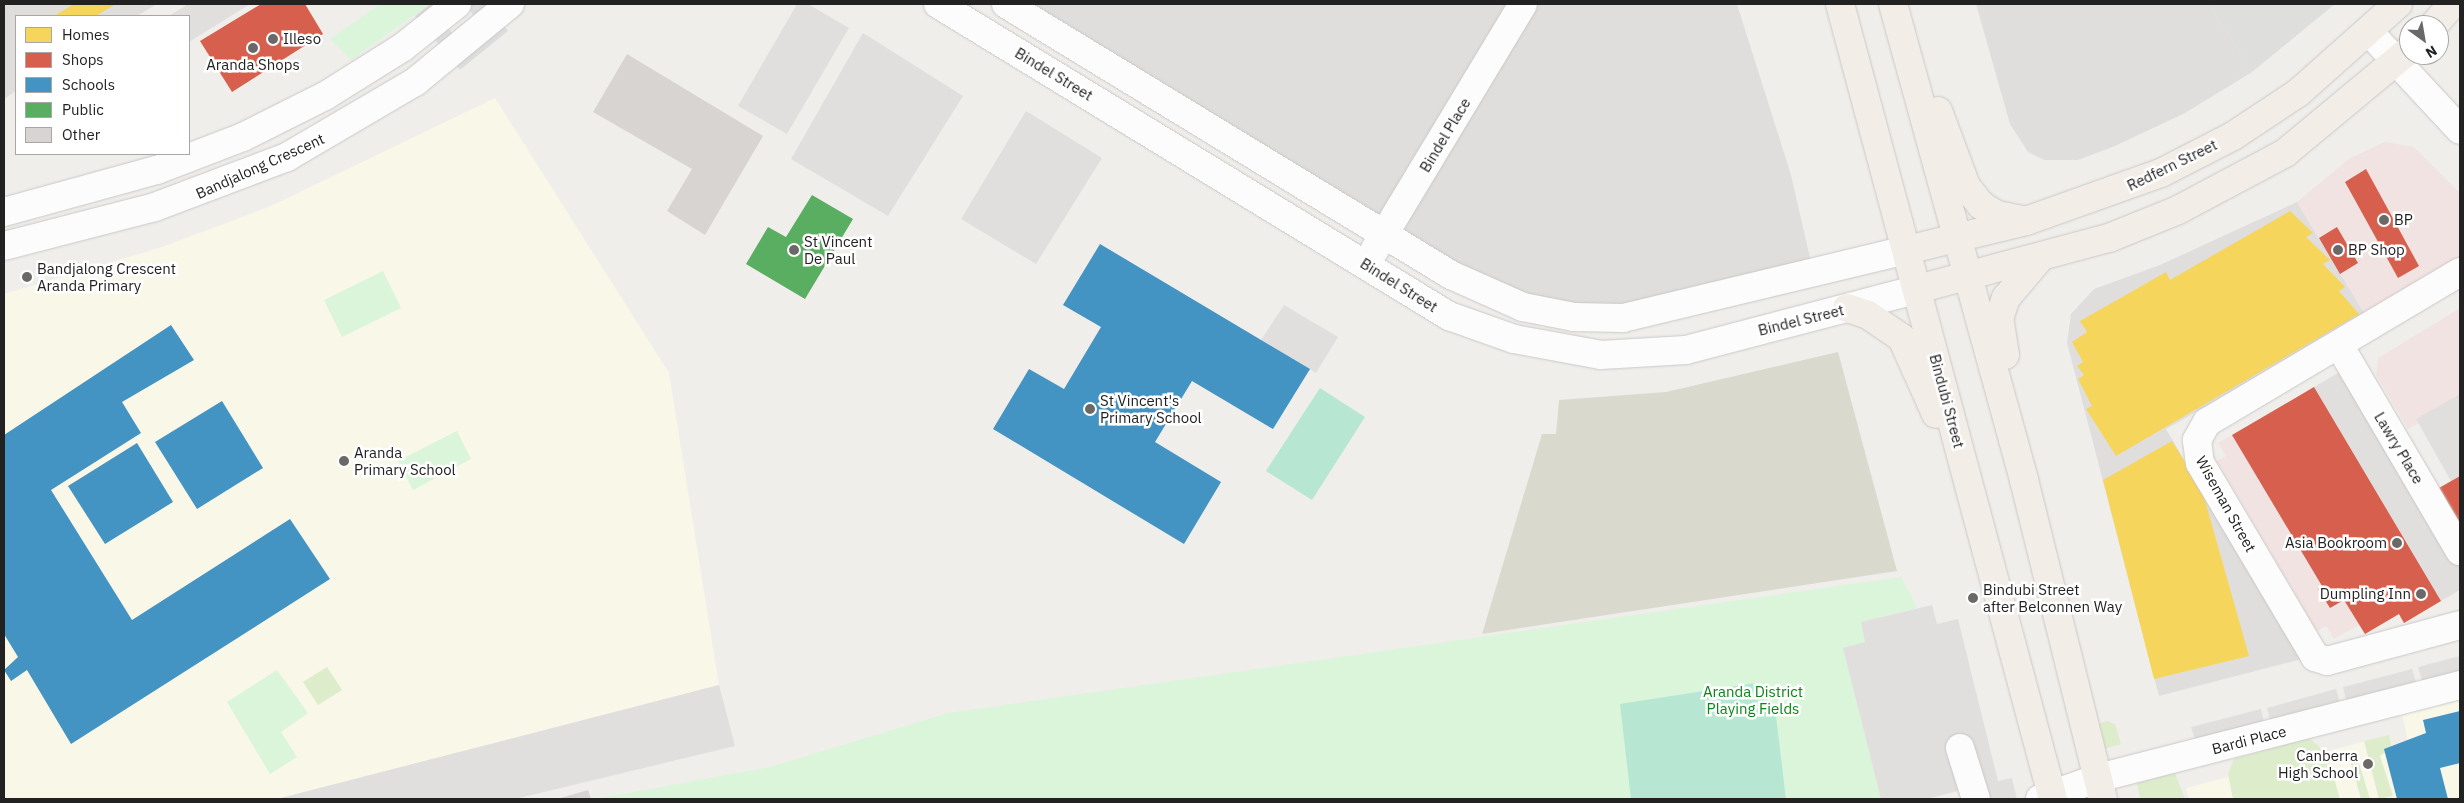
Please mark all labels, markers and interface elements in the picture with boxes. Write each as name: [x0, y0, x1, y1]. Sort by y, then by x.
legend: [15, 15, 190, 155]
north arrow: [2399, 15, 2449, 65]
text: Homes: [62, 25, 110, 44]
place label: Illeso: [283, 30, 321, 48]
marker: Illeso: [267, 33, 279, 45]
marker: Aranda Shops: [247, 42, 259, 54]
text: N: [2422, 42, 2440, 62]
street label: Bindel Street: [1012, 44, 1096, 104]
text: Shops: [62, 50, 104, 69]
place label: Aranda Shops: [206, 56, 300, 74]
text: Schools: [62, 75, 115, 94]
street label: Bindel Place: [1416, 95, 1474, 175]
text: Public: [62, 100, 104, 119]
text: Other: [62, 125, 100, 144]
street label: Bandjalong Crescent: [193, 130, 327, 202]
street label: Redfern Street: [2124, 135, 2220, 195]
place label: BP: [2394, 211, 2413, 229]
marker: BP: [2378, 214, 2390, 226]
place label: St Vincent De Paul: [804, 232, 872, 267]
place label: BP Shop: [2348, 241, 2405, 259]
marker: St Vincent De Paul: [788, 244, 800, 256]
marker: BP Shop: [2332, 244, 2344, 256]
street label: Bindel Street: [1357, 254, 1441, 316]
place label: Bandjalong Crescent Aranda Primary: [37, 259, 176, 294]
marker: Bandjalong Crescent Aranda Primary: [21, 271, 33, 283]
street label: Bindel Street: [1756, 301, 1846, 339]
street label: Bindubi Street: [1926, 352, 1968, 450]
place label: St Vincent's Primary School: [1100, 391, 1202, 426]
marker: St Vincent's Primary School: [1084, 403, 1096, 415]
street label: Lawry Place: [2371, 409, 2427, 487]
place label: Aranda Primary School: [354, 443, 456, 478]
street label: Wiseman Street: [2192, 453, 2260, 555]
marker: Aranda Primary School: [338, 455, 350, 467]
place label: Asia Bookroom: [2285, 534, 2387, 552]
marker: Asia Bookroom: [2391, 537, 2403, 549]
place label: Bindubi Street after Belconnen Way: [1983, 580, 2122, 615]
place label: Dumpling Inn: [2320, 585, 2411, 603]
marker: Dumpling Inn: [2415, 588, 2427, 600]
marker: Bindubi Street after Belconnen Way: [1967, 592, 1979, 604]
park label: Aranda District Playing Fields: [1703, 682, 1803, 717]
street label: Bardi Place: [2210, 722, 2288, 758]
place label: Canberra High School: [2278, 746, 2358, 781]
marker: Canberra High School: [2362, 758, 2374, 770]

